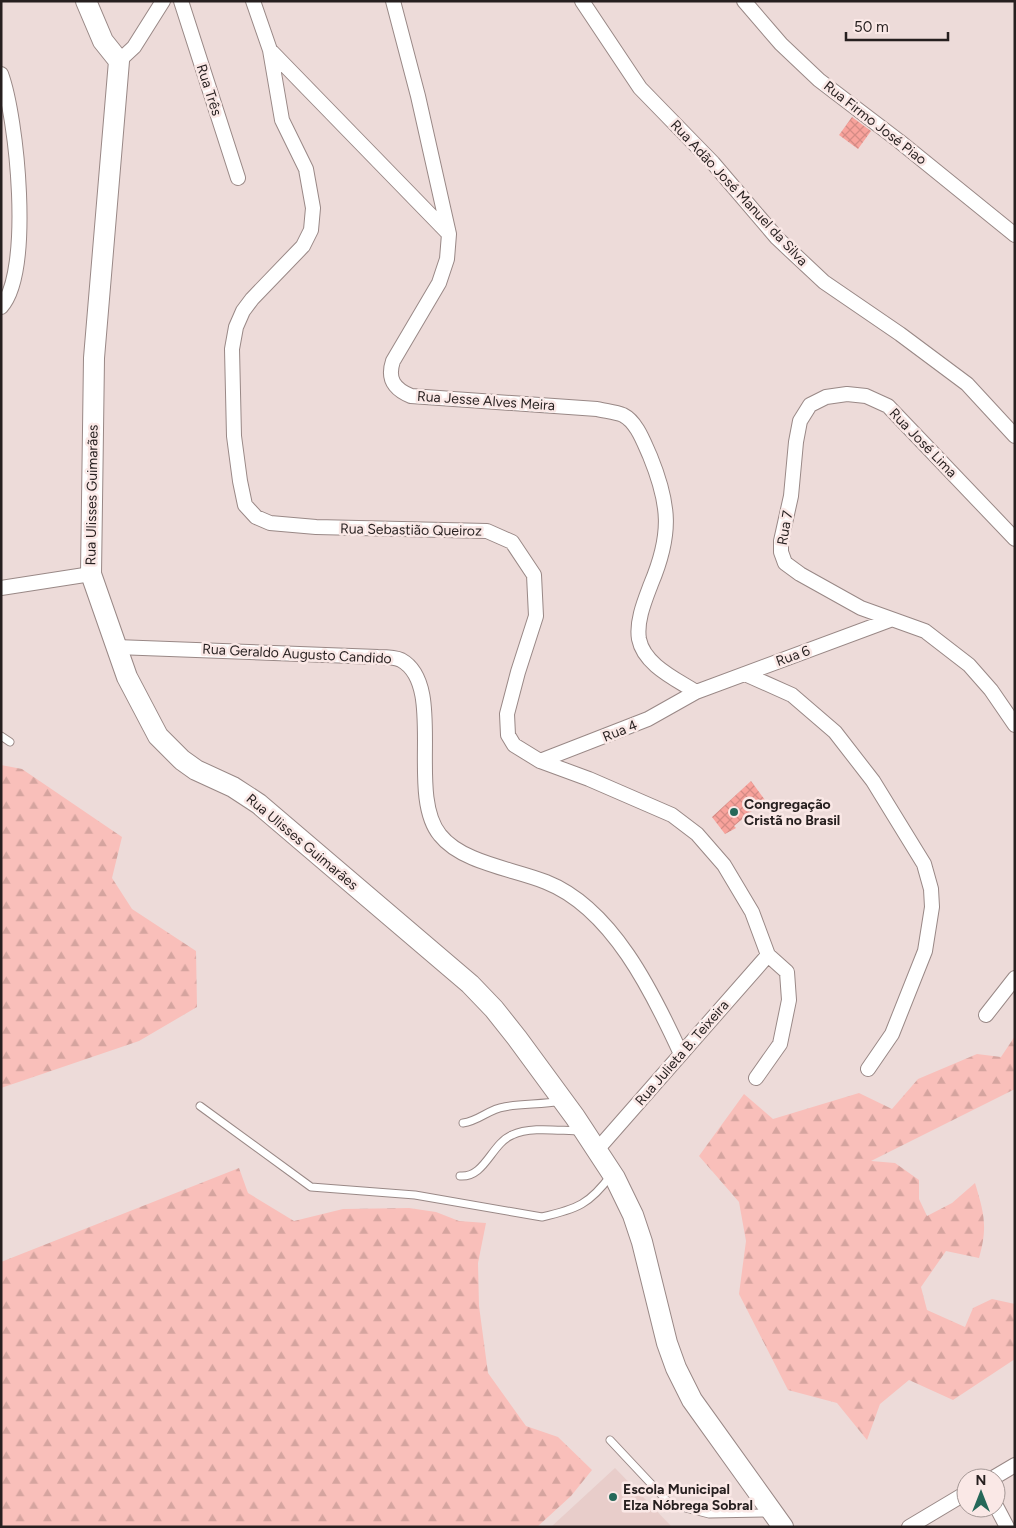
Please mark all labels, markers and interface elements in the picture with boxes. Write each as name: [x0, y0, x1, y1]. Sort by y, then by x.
scale bar: [846, 10, 948, 42]
text: 50 m: [854, 18, 889, 36]
street label: Rua Três: [193, 62, 225, 118]
street label: Rua Firmo José Piao: [820, 78, 930, 168]
street label: Rua Adão José Manuel da Silva: [667, 117, 811, 269]
street label: Rua Jesse Alves Meira: [417, 388, 555, 414]
street label: Rua José Lima: [886, 405, 960, 481]
street label: Rua Ulisses Guimarães: [82, 424, 102, 566]
street label: Rua 7: [774, 509, 796, 547]
street label: Rua Sebastião Queiroz: [340, 520, 482, 540]
street label: Rua Geraldo Augusto Candido: [202, 641, 392, 667]
street label: Rua 6: [774, 642, 812, 670]
street label: Rua 4: [600, 716, 640, 746]
street label: Rua Ulisses Guimarães: [243, 790, 361, 894]
place label: Congregação Cristã no Brasil: [744, 796, 840, 829]
marker: Congregação Cristã no Brasil: [728, 806, 740, 818]
street label: Rua Julieta B. Teixeira: [632, 997, 732, 1109]
north arrow: [956, 1468, 1006, 1518]
text: N: [976, 1472, 986, 1489]
place label: Escola Municipal Elza Nóbrega Sobral: [623, 1481, 753, 1514]
marker: Escola Municipal Elza Nóbrega Sobral: [607, 1491, 619, 1503]

